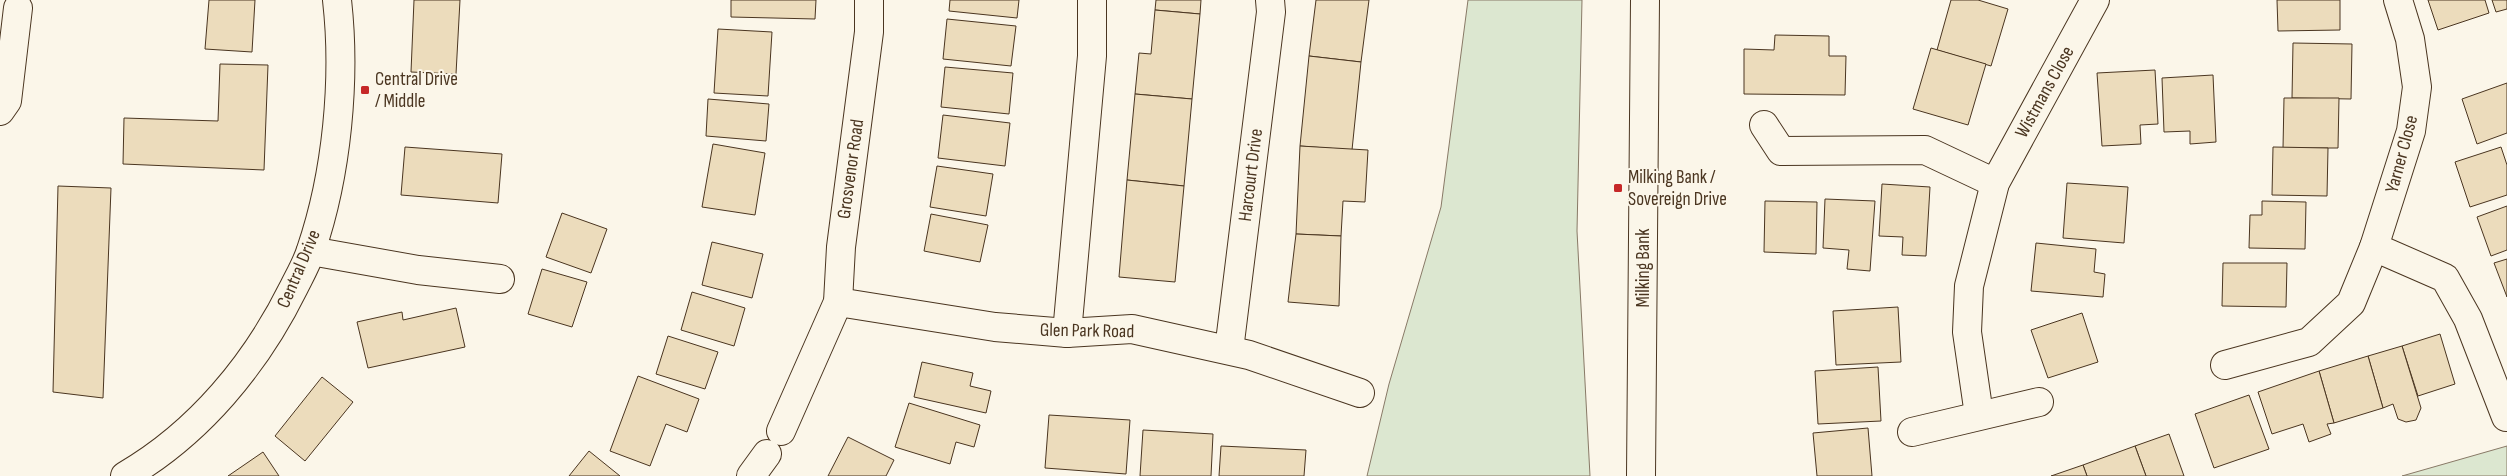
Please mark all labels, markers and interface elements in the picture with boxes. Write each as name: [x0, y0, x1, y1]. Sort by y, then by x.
street label: Wistmans Close: [2010, 42, 2080, 142]
place label: Central Drive / Middle: [375, 68, 458, 113]
marker: Central Drive / Middle: [359, 84, 371, 96]
street label: Yarner Close: [2381, 113, 2423, 195]
street label: Grosvenor Road: [833, 118, 869, 220]
street label: Harcourt Drive: [1234, 127, 1268, 223]
place label: Milking Bank / Sovereign Drive: [1628, 166, 1727, 211]
marker: Milking Bank / Sovereign Drive: [1612, 182, 1624, 194]
street label: Central Drive: [272, 226, 326, 312]
street label: Milking Bank: [1632, 228, 1655, 308]
street label: Glen Park Road: [1040, 319, 1134, 343]

